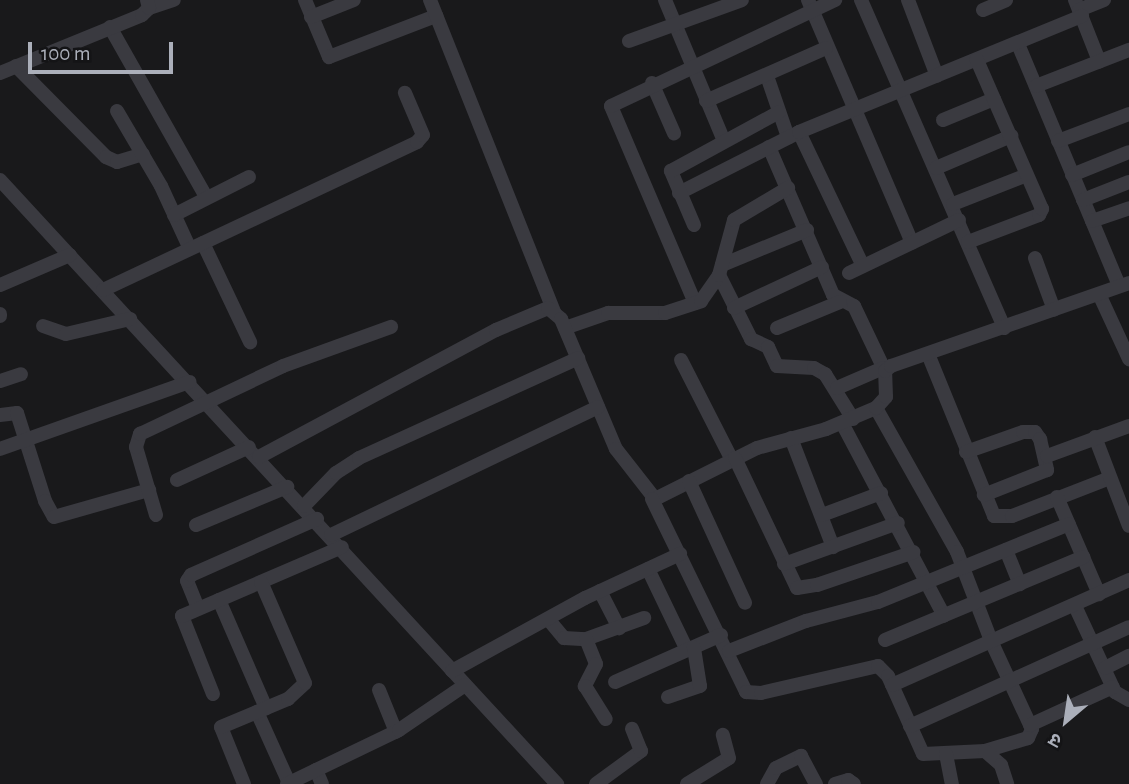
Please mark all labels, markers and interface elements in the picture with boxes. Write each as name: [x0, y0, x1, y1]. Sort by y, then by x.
scale bar: [32, 28, 177, 72]
text: 100 m: [41, 43, 91, 64]
north arrow: [1031, 686, 1101, 756]
text: उ: [1046, 729, 1065, 751]

